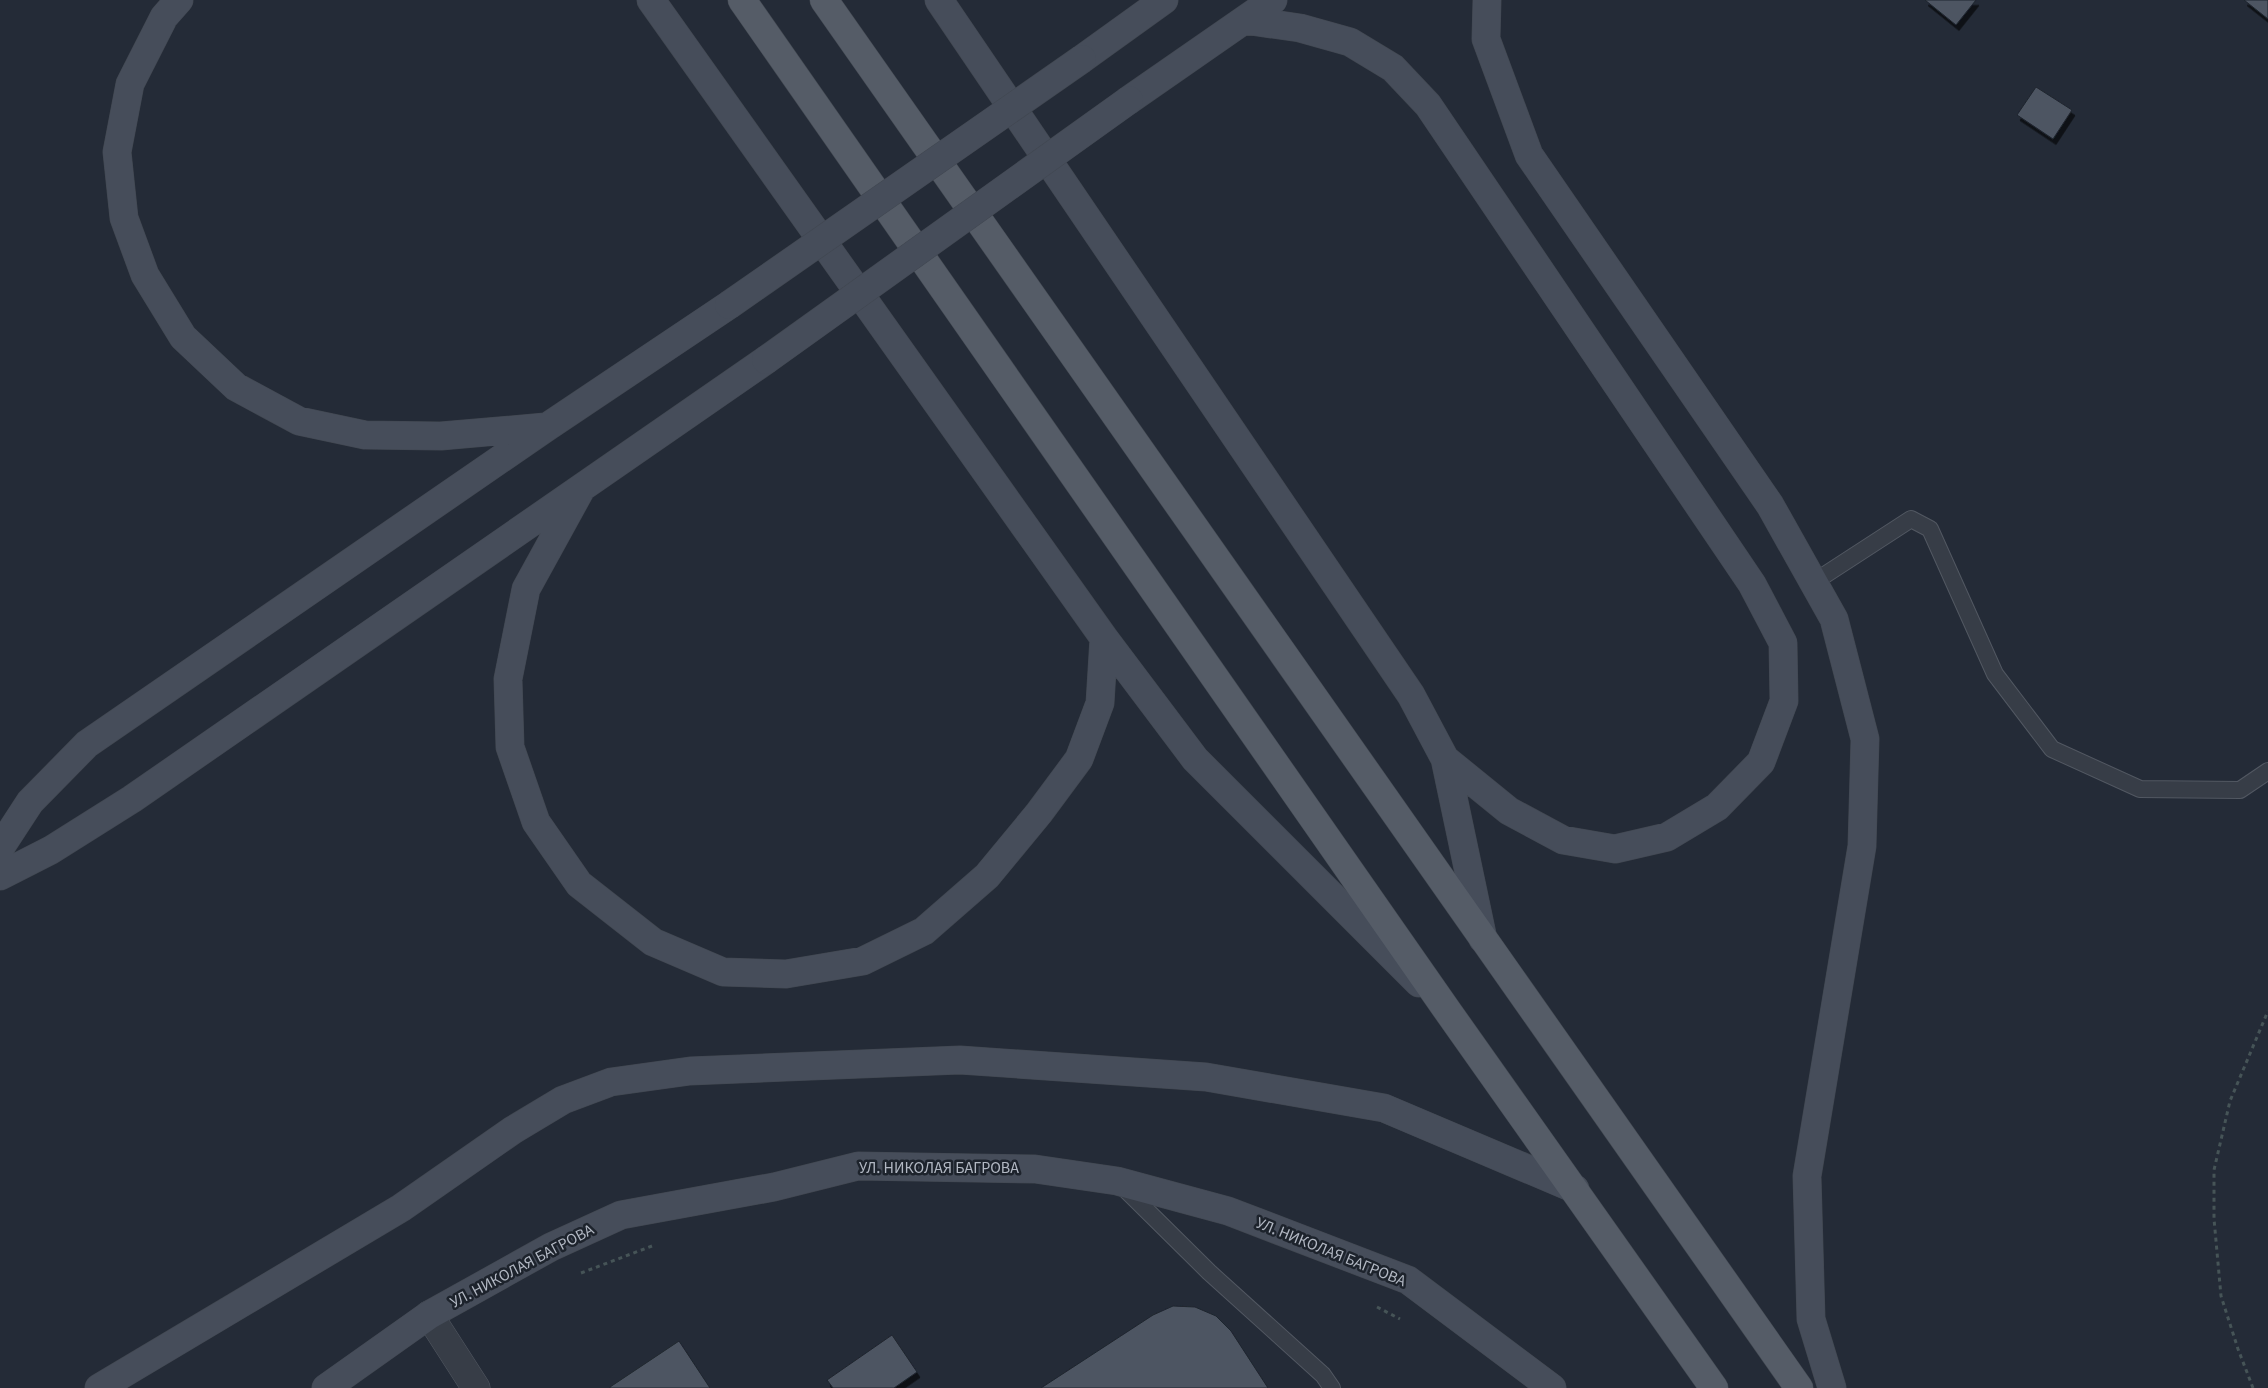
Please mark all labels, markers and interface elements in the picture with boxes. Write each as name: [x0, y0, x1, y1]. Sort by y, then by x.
street label: УЛ. НИКОЛАЯ БАГРОВА: [859, 1157, 1019, 1179]
street label: УЛ. НИКОЛАЯ БАГРОВА: [1253, 1212, 1410, 1292]
street label: УЛ. НИКОЛАЯ БАГРОВА: [446, 1219, 598, 1313]

